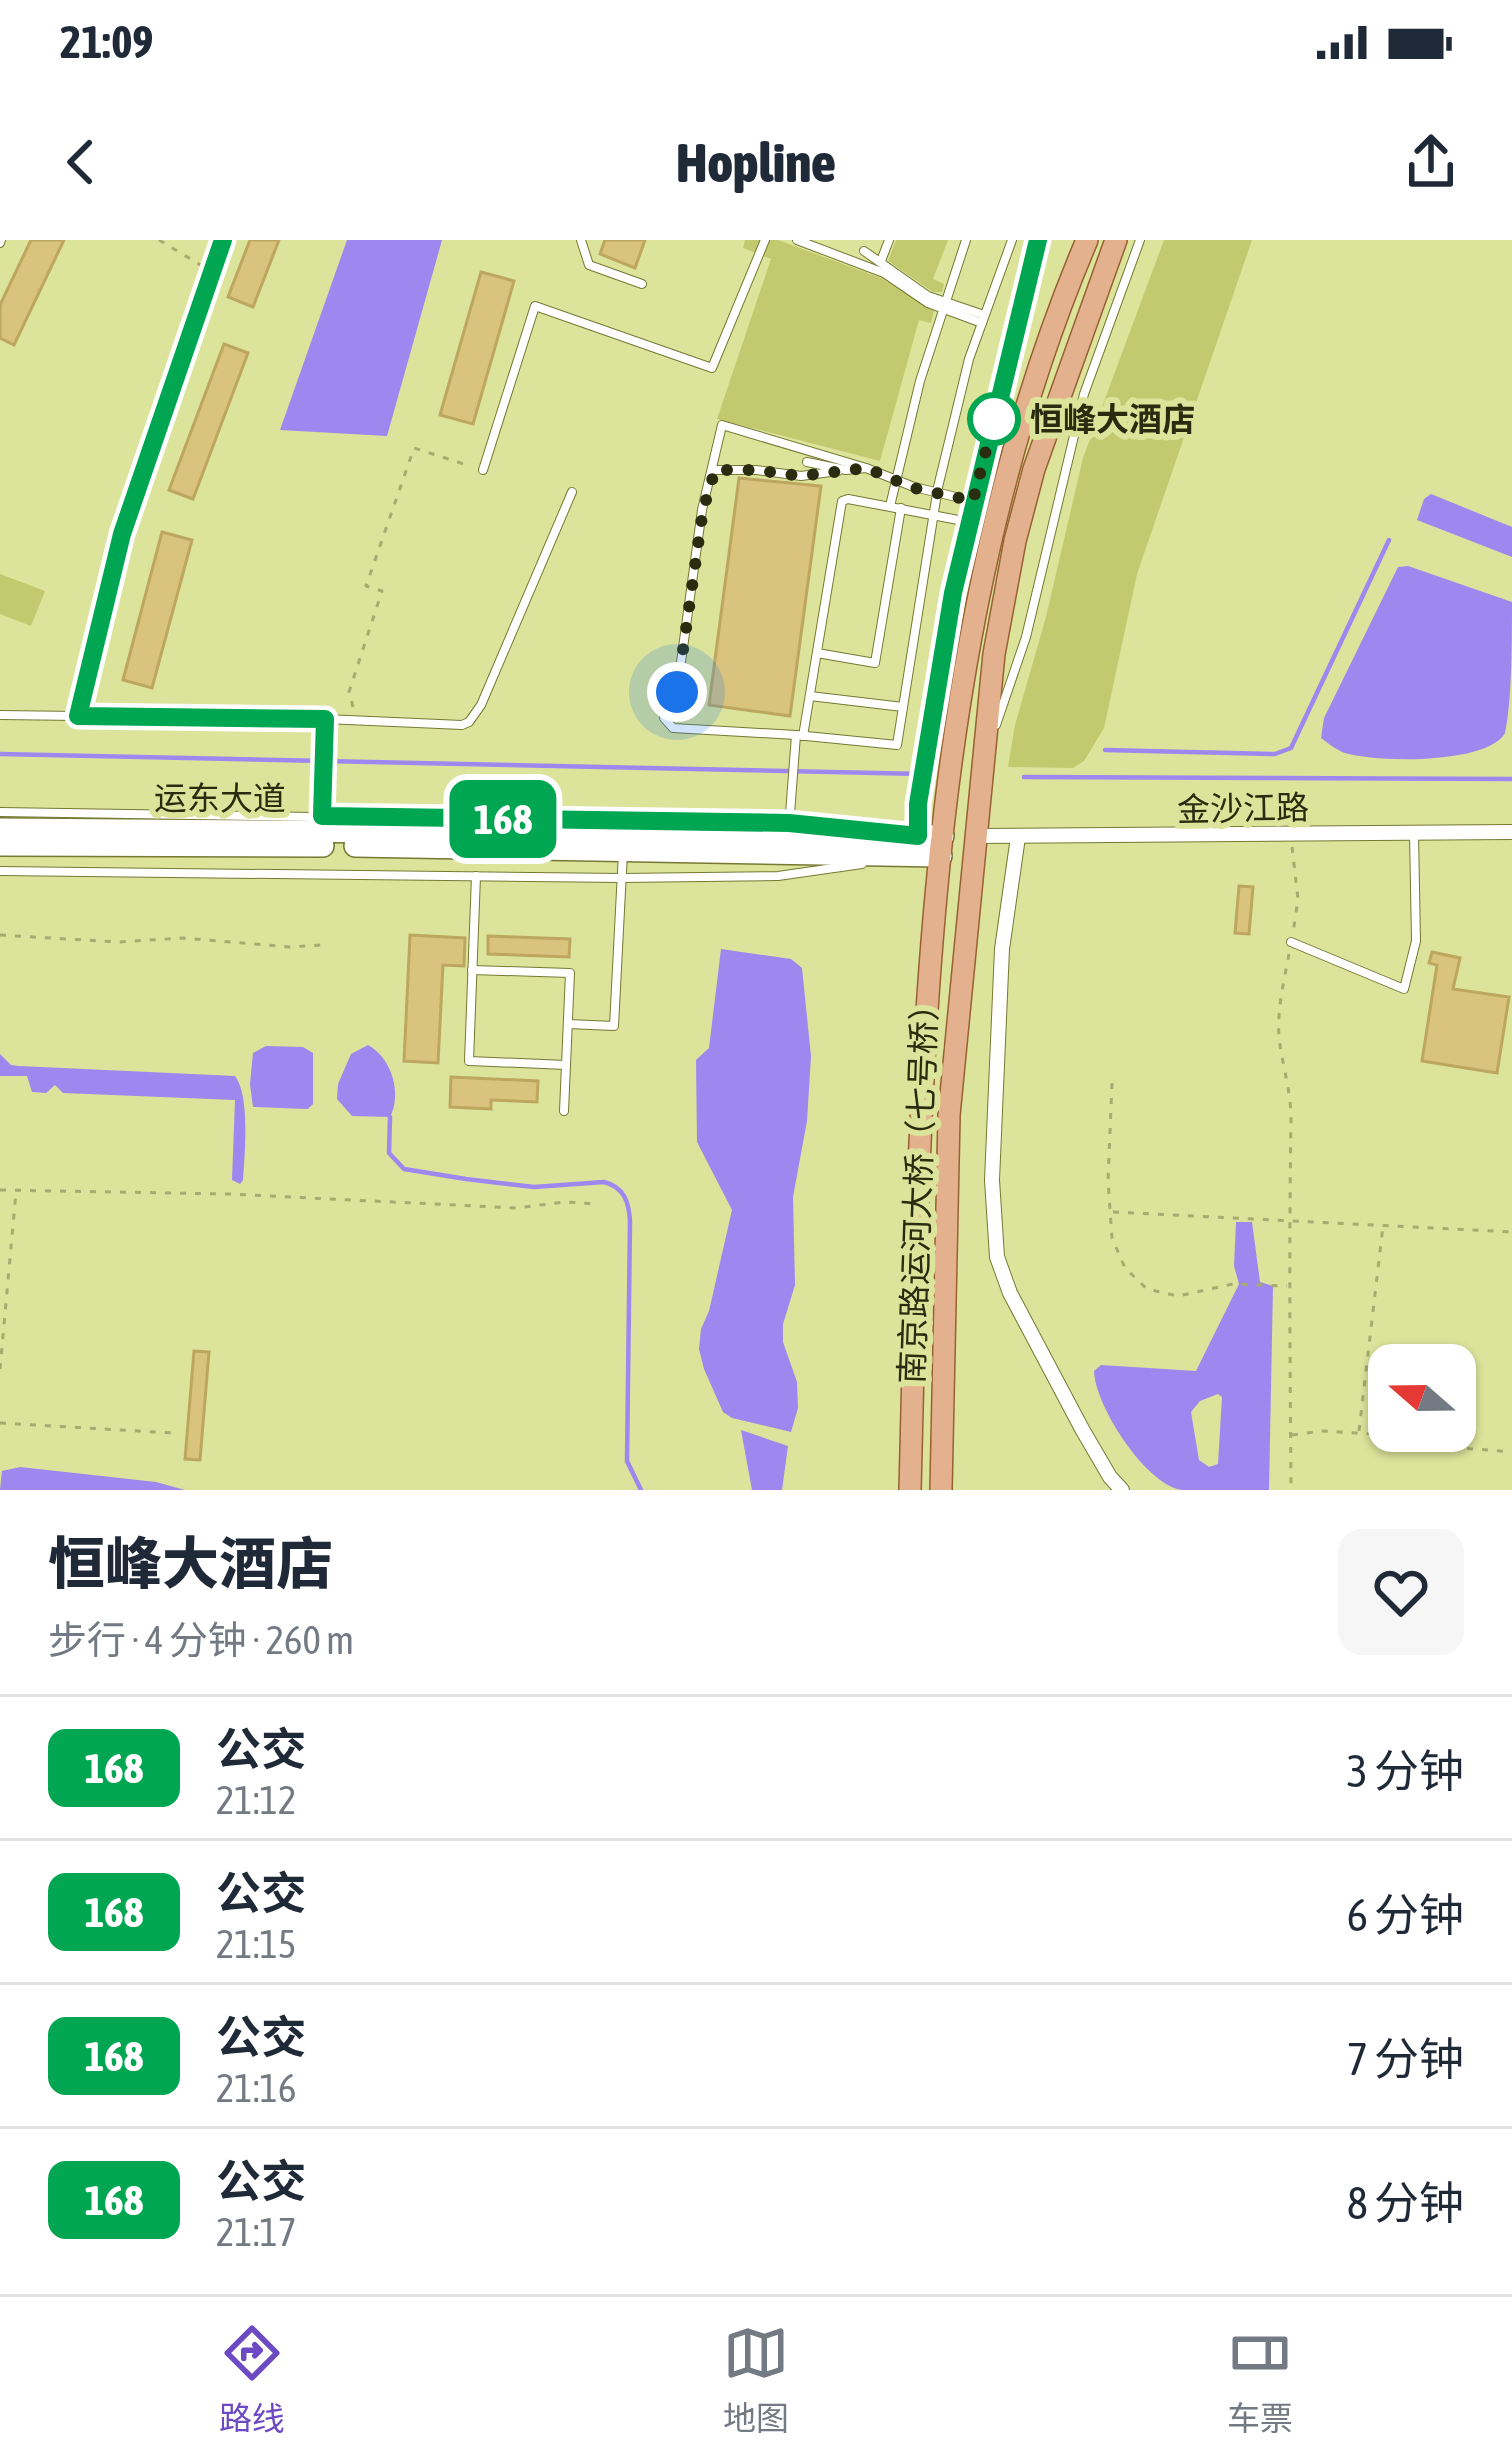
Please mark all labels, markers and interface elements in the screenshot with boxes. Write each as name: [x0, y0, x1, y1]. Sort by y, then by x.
text: 21:09: [60, 16, 154, 68]
icon: back: [48, 129, 114, 195]
icon: share: [1398, 129, 1464, 195]
text: Hopline: [676, 132, 836, 193]
marker: 恒峰大酒店: [969, 394, 1019, 444]
place label: 恒峰大酒店: [1030, 400, 1195, 438]
your location: [647, 662, 707, 722]
street label: 运东大道: [154, 779, 286, 817]
line badge: 168: [434, 780, 572, 858]
street label: 金沙江路: [1177, 788, 1309, 828]
text: 168: [473, 795, 533, 843]
street label: 南京路运河大桥（七号桥）: [892, 987, 944, 1385]
north arrow: [1368, 1344, 1476, 1452]
map controls: [1368, 1344, 1476, 1452]
button: heart: [1338, 1529, 1464, 1655]
text: 恒峰大酒店: [48, 1531, 333, 1596]
text: 步行 · 4 分钟 · 260 m: [48, 1618, 354, 1662]
text: 公交: [216, 1723, 306, 1775]
text: 168: [84, 1744, 144, 1792]
text: 3 分钟: [1347, 1745, 1464, 1797]
text: 21:12: [216, 1778, 296, 1822]
text: 公交: [216, 1867, 306, 1919]
text: 168: [84, 1888, 144, 1936]
text: 6 分钟: [1347, 1889, 1464, 1941]
text: 21:15: [216, 1922, 296, 1966]
text: 公交: [216, 2011, 306, 2063]
text: 168: [84, 2032, 144, 2080]
text: 7 分钟: [1347, 2033, 1464, 2085]
text: 21:16: [216, 2066, 296, 2110]
text: 公交: [216, 2155, 306, 2207]
text: 168: [84, 2176, 144, 2224]
text: 8 分钟: [1347, 2177, 1464, 2229]
text: 21:17: [216, 2210, 296, 2254]
tab: 路线: [219, 2320, 285, 2440]
tab: 地图: [723, 2320, 789, 2440]
tab: 车票: [1227, 2320, 1293, 2440]

